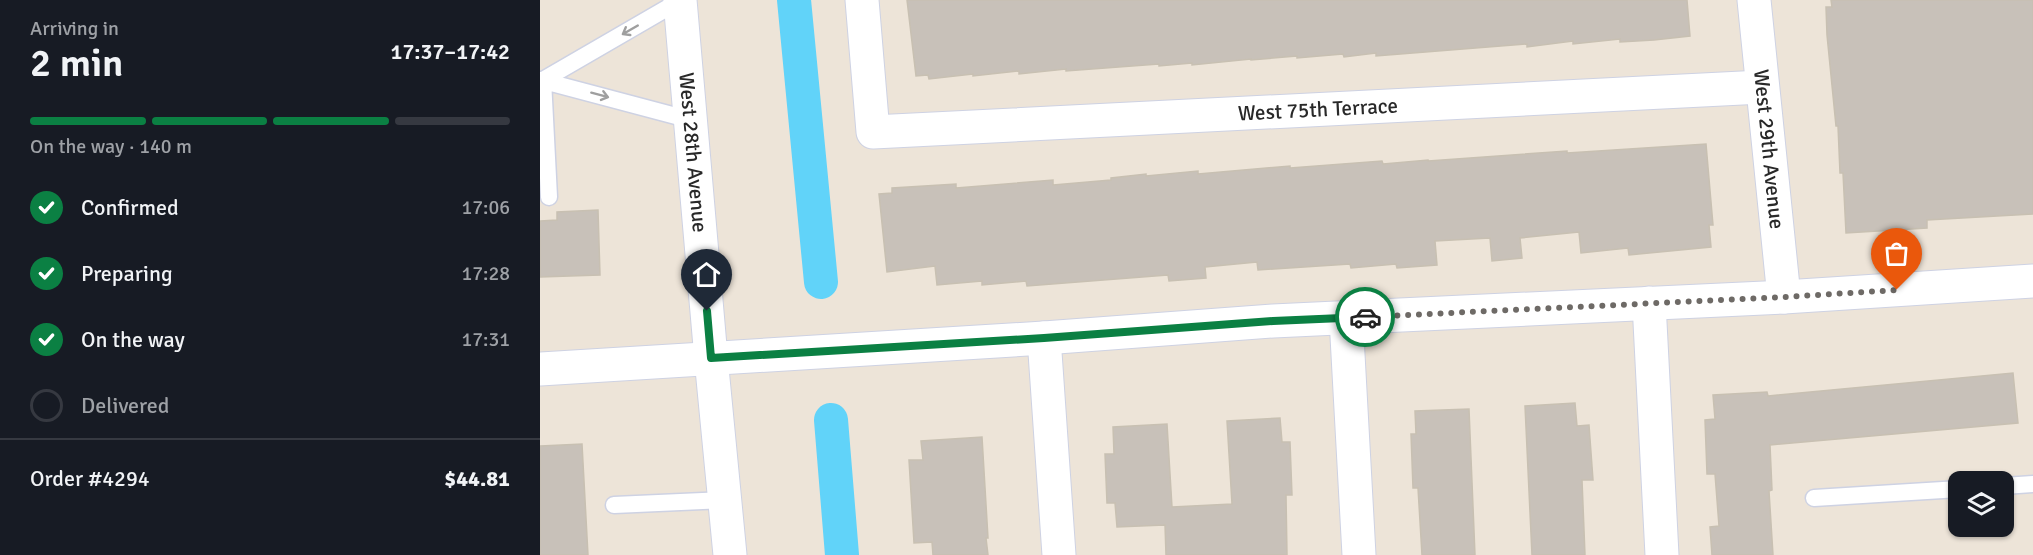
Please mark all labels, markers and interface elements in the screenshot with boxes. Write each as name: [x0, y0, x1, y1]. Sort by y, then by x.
text: Arriving in: [30, 16, 119, 41]
one-way arrow: [622, 24, 639, 36]
text: 17:37–17:42: [391, 38, 510, 65]
text: 2 min: [30, 39, 123, 87]
street label: West 29th Avenue: [1748, 68, 1790, 230]
street label: West 28th Avenue: [673, 71, 713, 234]
one-way arrow: [590, 90, 609, 102]
street label: West 75th Terrace: [1237, 92, 1399, 127]
text: On the way · 140 m: [30, 134, 192, 159]
icon: check: [30, 191, 63, 224]
text: Confirmed: [81, 194, 179, 221]
text: 17:06: [461, 195, 510, 220]
pin: [1871, 228, 1922, 290]
icon: bag: [1880, 237, 1913, 270]
pin: [681, 249, 732, 311]
icon: check: [30, 257, 63, 290]
icon: home: [690, 258, 723, 291]
text: Preparing: [81, 260, 173, 287]
text: 17:28: [461, 261, 510, 286]
courier: [1335, 287, 1395, 347]
icon: car: [1349, 301, 1382, 334]
icon: check: [30, 323, 63, 356]
text: On the way: [81, 326, 185, 353]
text: 17:31: [461, 327, 510, 352]
text: Delivered: [81, 392, 169, 419]
text: Order #4294: [30, 465, 150, 492]
text: $44.81: [444, 465, 510, 492]
map controls: [1948, 471, 2014, 537]
button: layers: [1948, 471, 2014, 537]

